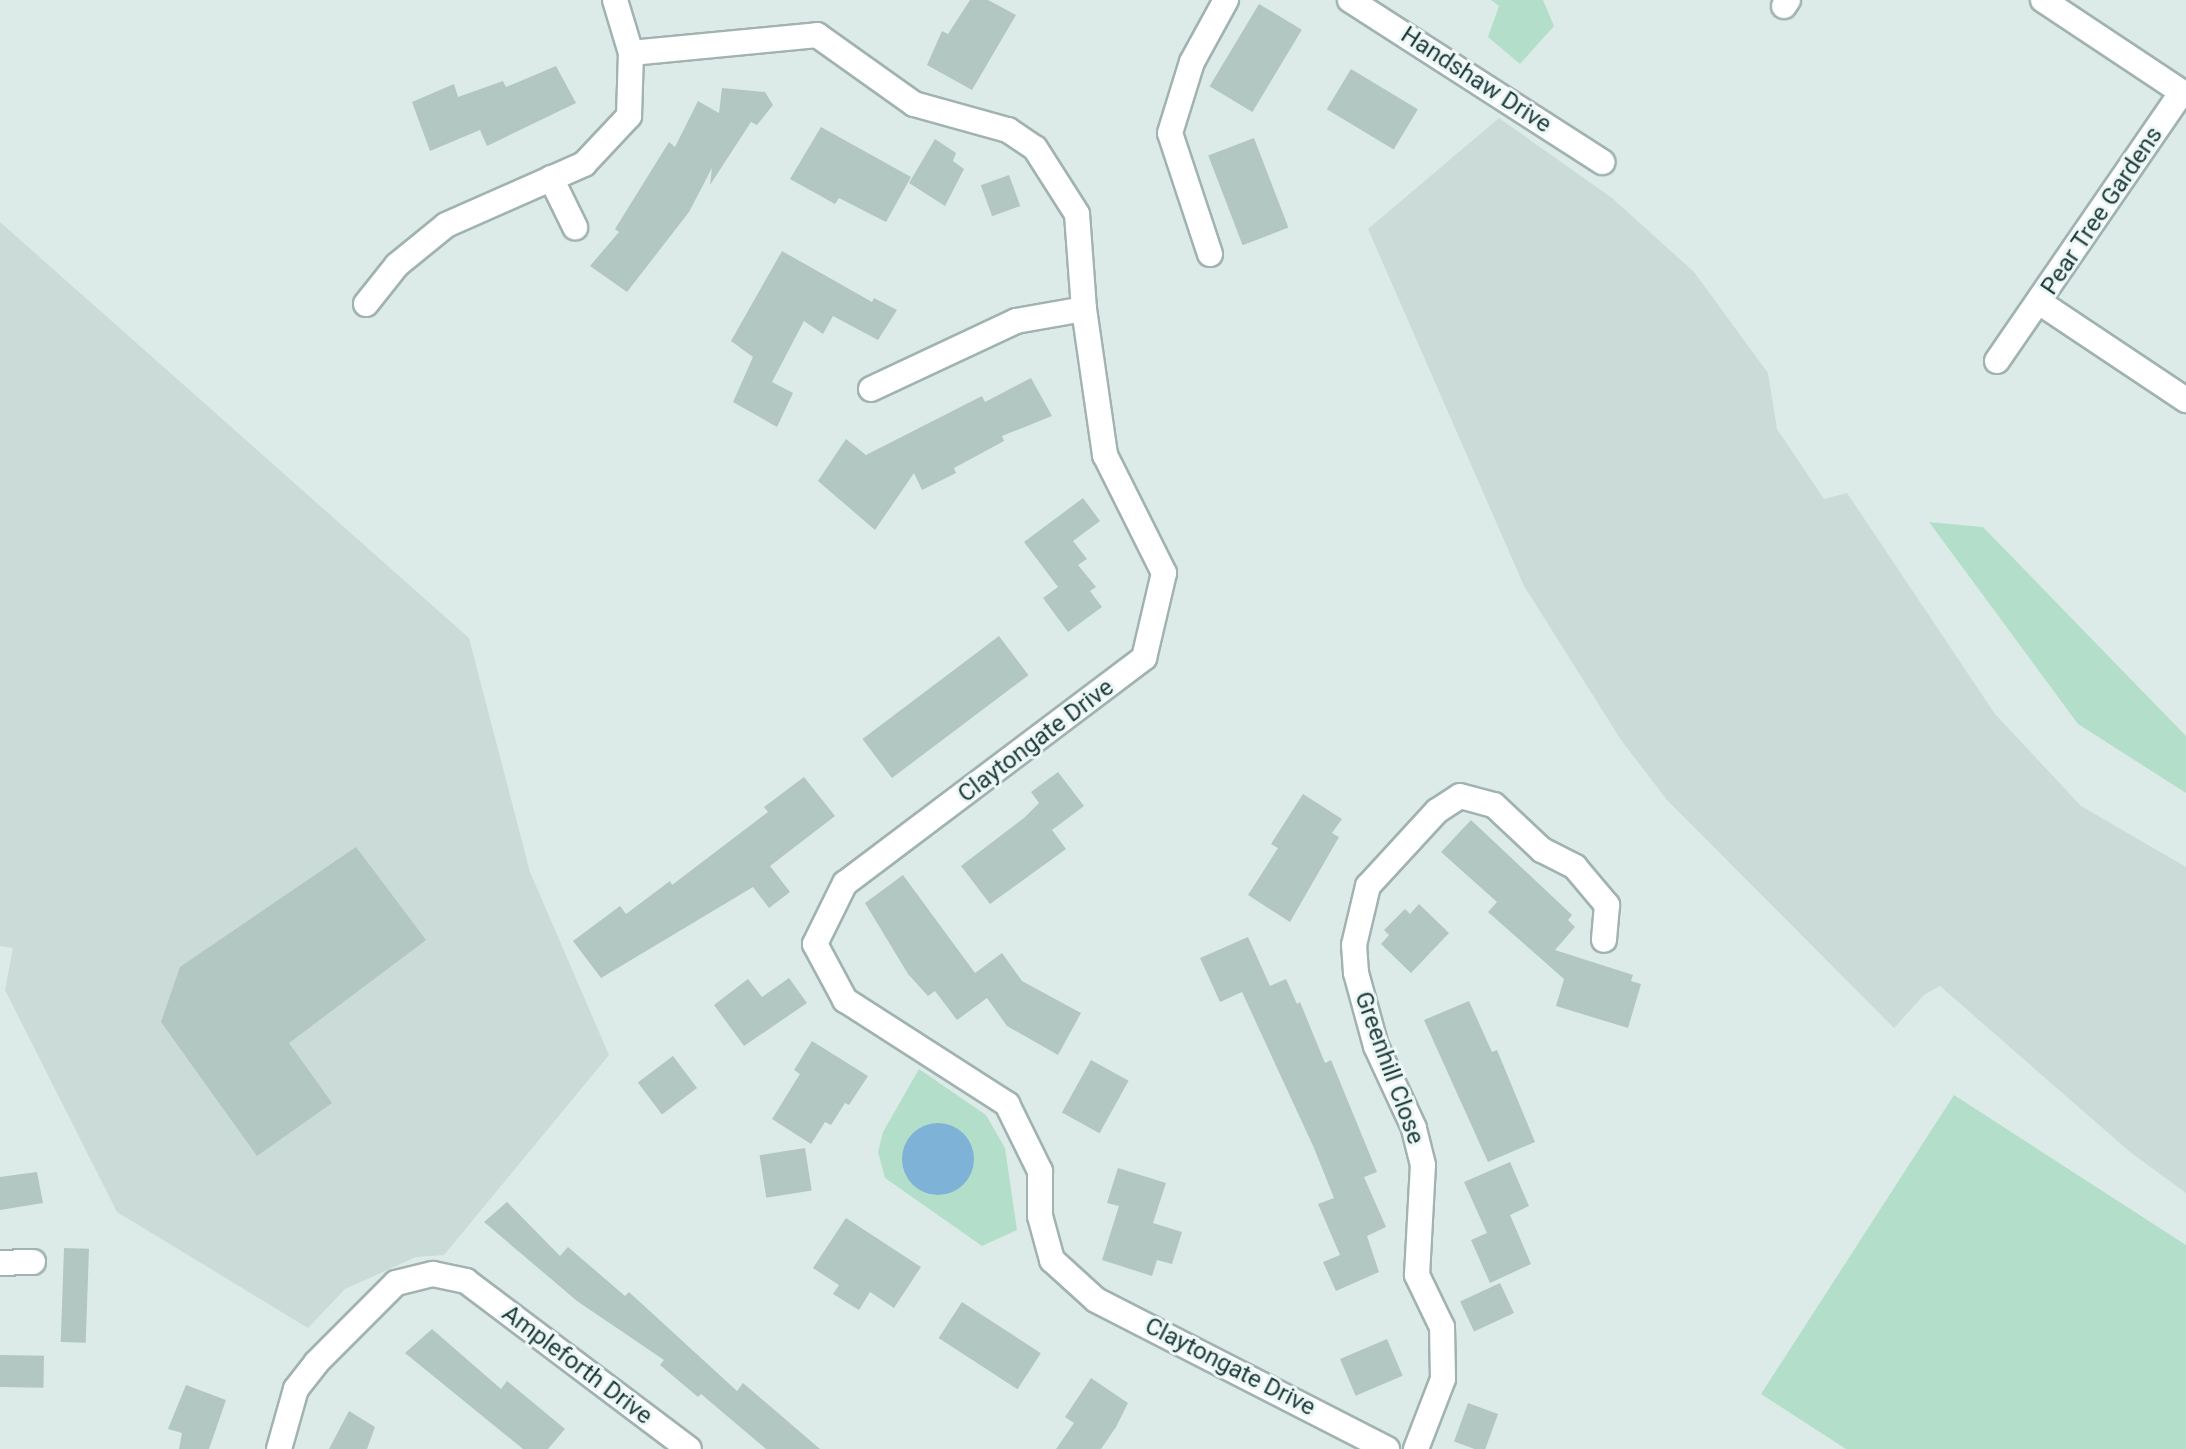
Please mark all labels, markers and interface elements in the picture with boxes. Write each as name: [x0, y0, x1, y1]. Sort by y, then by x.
street label: Handshaw Drive: [1395, 21, 1557, 139]
street label: Pear Tree Gardens: [2035, 121, 2169, 301]
street label: Claytongate Drive: [953, 673, 1119, 809]
street label: Greenhill Close: [1348, 988, 1430, 1148]
street label: Ampleforth Drive: [496, 1299, 658, 1431]
street label: Claytongate Drive: [1140, 1312, 1320, 1422]

